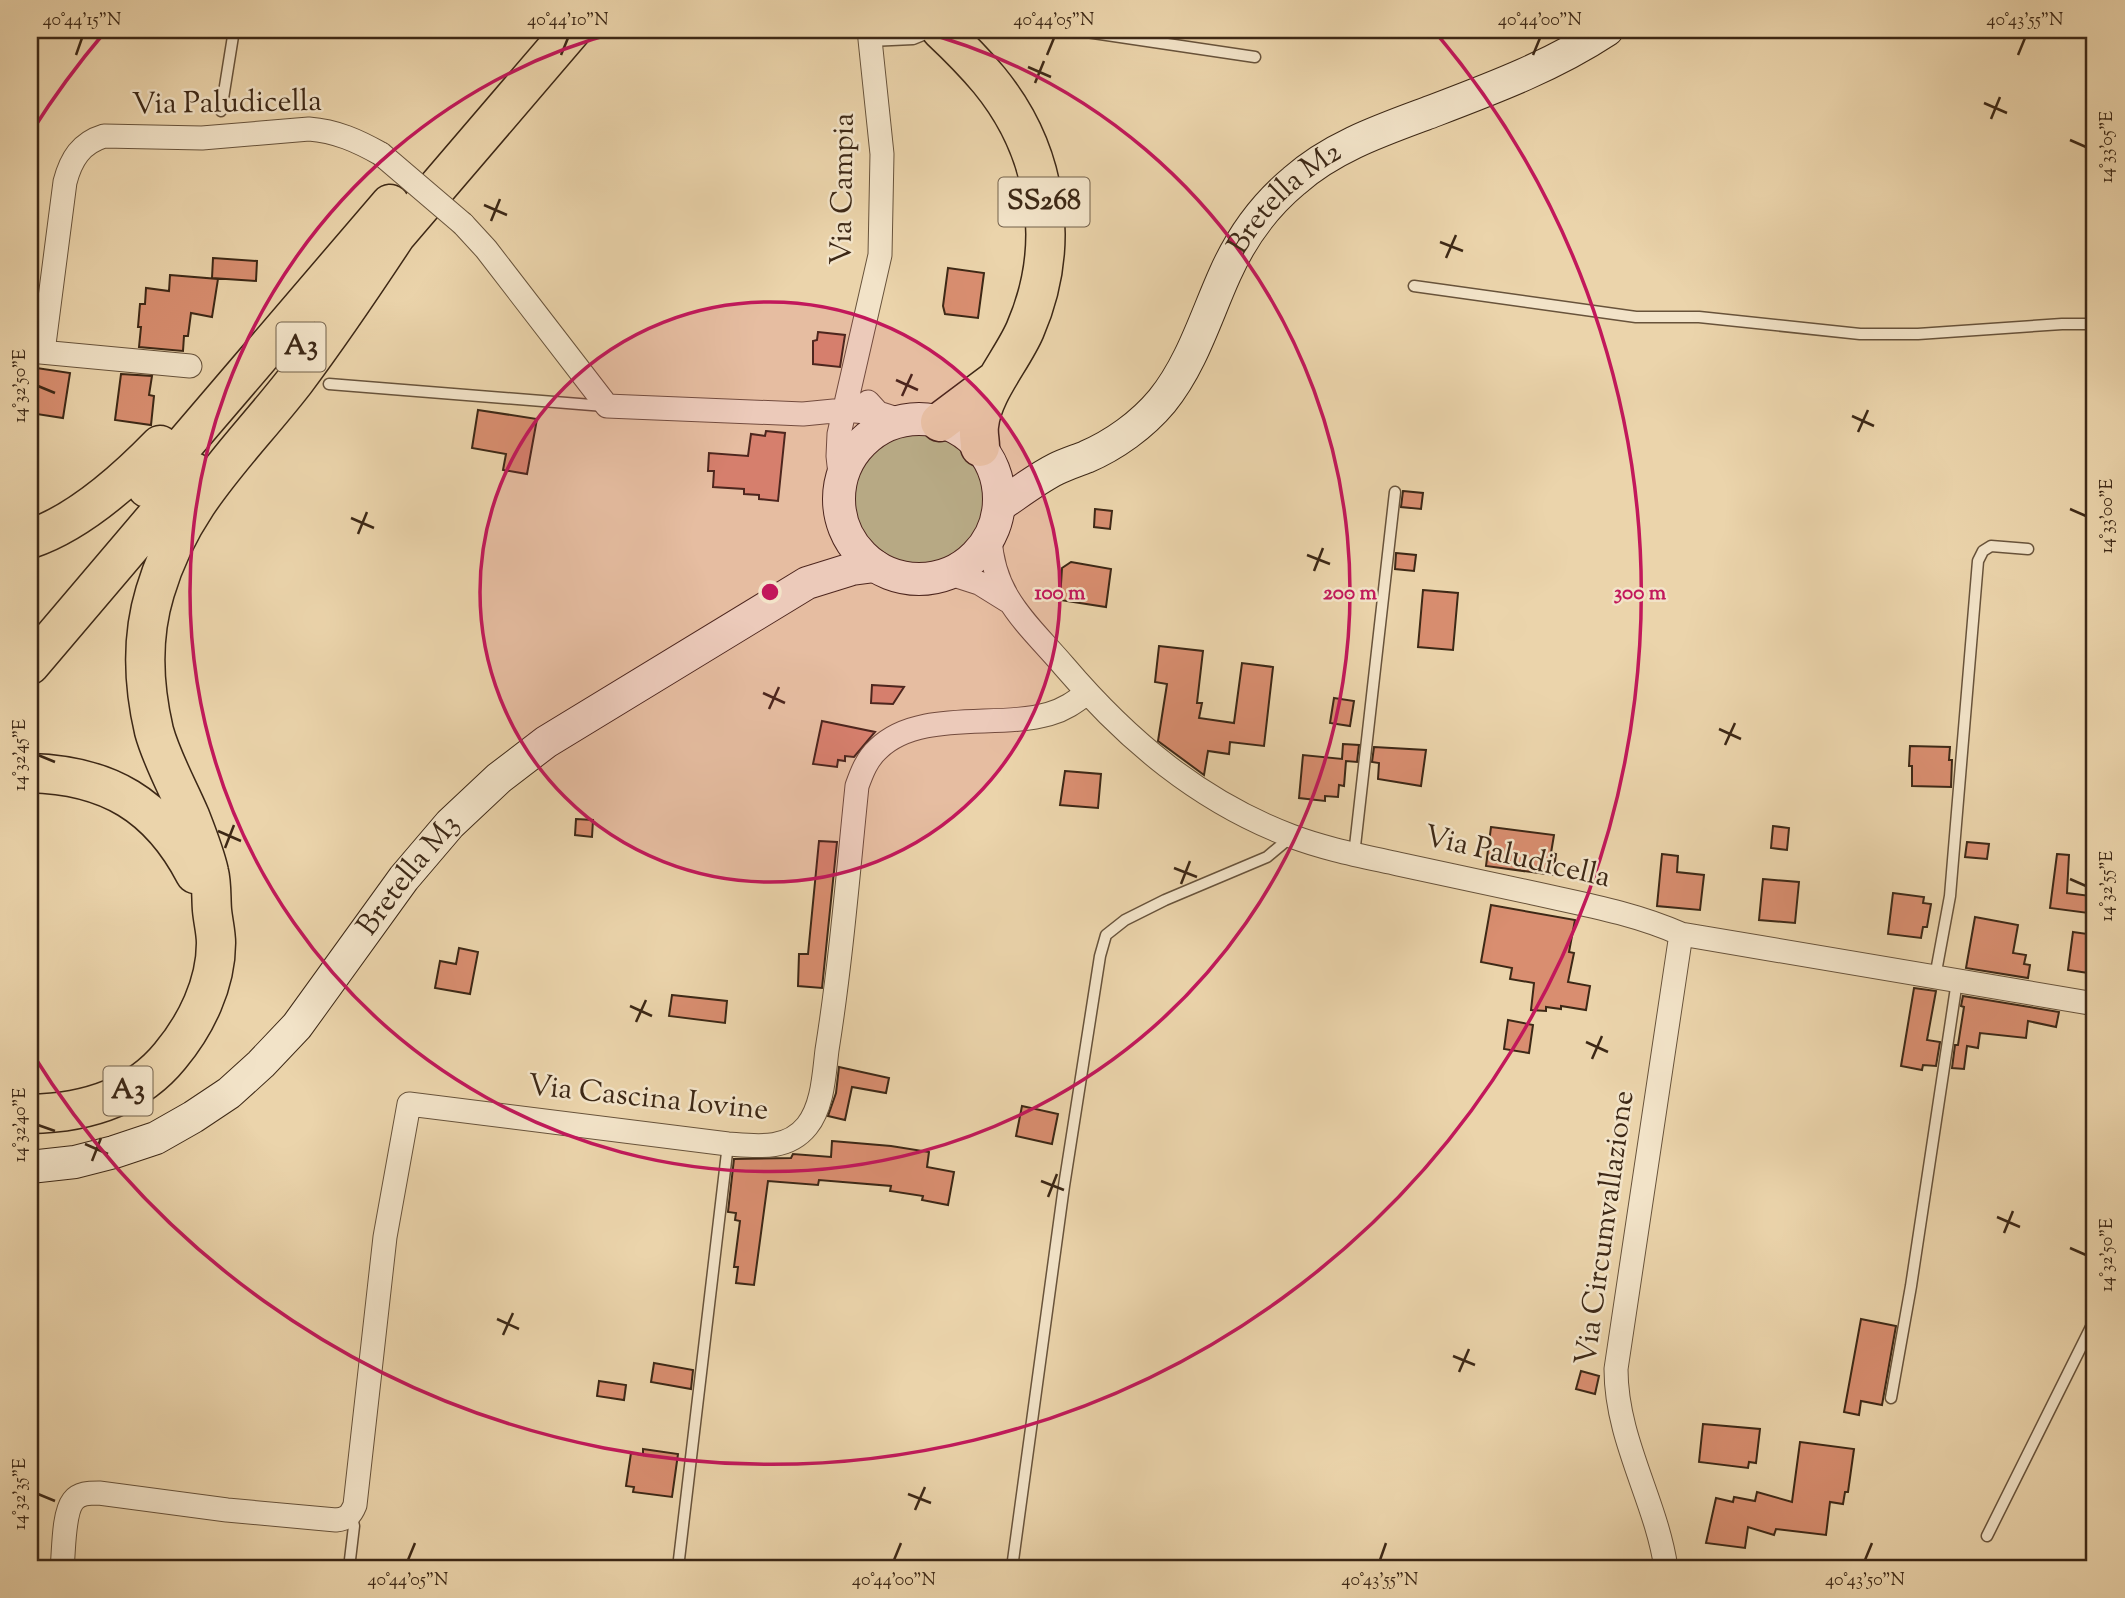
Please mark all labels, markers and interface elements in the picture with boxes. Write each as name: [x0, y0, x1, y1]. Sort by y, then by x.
text: 40°44'15"N: [43, 8, 121, 34]
text: 40°44'10"N: [527, 8, 609, 34]
text: 40°44'05"N: [1014, 8, 1094, 34]
text: 40°44'00"N: [1498, 8, 1582, 34]
text: 40°43'55"N: [1986, 8, 2064, 34]
street label: Via Paludicella: [132, 81, 323, 127]
text: 14°33'05"E: [2095, 111, 2121, 183]
street label: Via Campia: [821, 112, 867, 266]
street label: Bretella M2: [1218, 131, 1350, 263]
road number: SS268: [998, 178, 1090, 227]
road number: A3: [276, 322, 326, 372]
text: 14°32'50"E: [8, 349, 34, 423]
text: 14°33'00"E: [2095, 478, 2121, 553]
text: 100 m: [1035, 579, 1086, 609]
text: 200 m: [1323, 579, 1378, 609]
text: 300 m: [1614, 579, 1667, 609]
centre of rings: [758, 580, 782, 604]
text: 14°32'45"E: [8, 719, 34, 791]
street label: Bretella M3: [347, 804, 470, 945]
street label: Via Paludicella: [1420, 816, 1615, 900]
text: 14°32'55"E: [2095, 850, 2121, 921]
street label: Via Cascina Iovine: [526, 1065, 770, 1133]
road number: A3: [104, 1066, 152, 1116]
text: 14°32'40"E: [8, 1088, 34, 1162]
street label: Via Circumvallazione: [1565, 1088, 1647, 1368]
text: 14°32'50"E: [2095, 1218, 2121, 1292]
text: 14°32'35"E: [8, 1458, 34, 1530]
text: 40°44'05"N: [368, 1568, 448, 1594]
text: 40°44'00"N: [852, 1568, 936, 1594]
text: 40°43'55"N: [1341, 1568, 1419, 1594]
text: 40°43'50"N: [1825, 1568, 1905, 1594]

